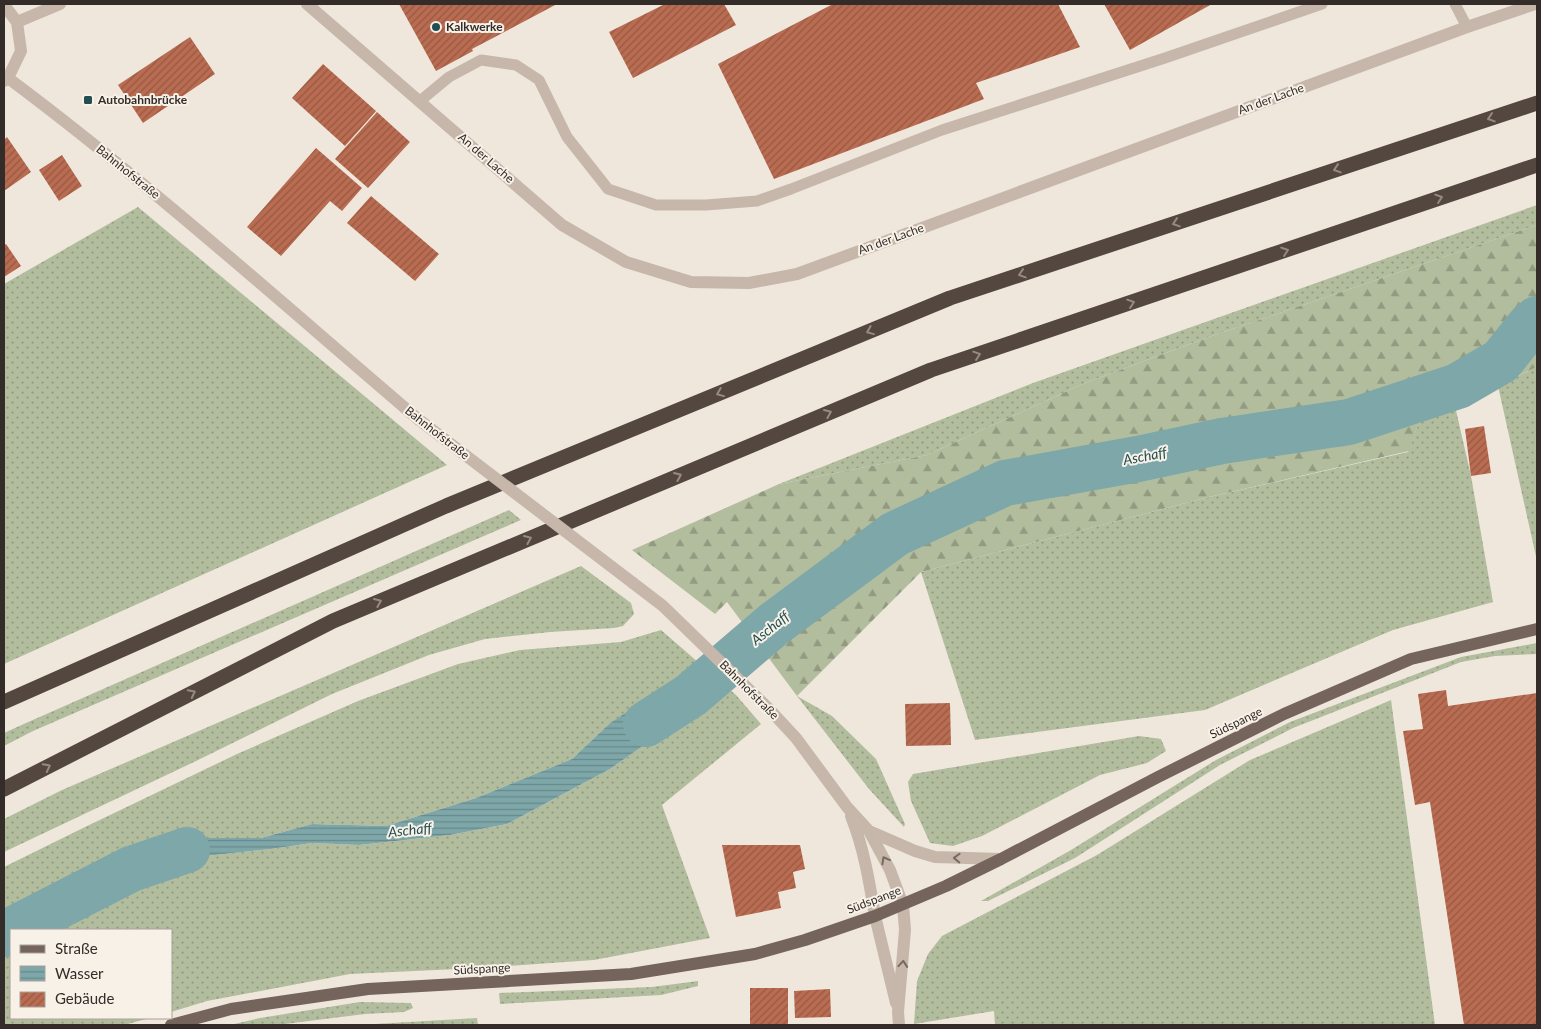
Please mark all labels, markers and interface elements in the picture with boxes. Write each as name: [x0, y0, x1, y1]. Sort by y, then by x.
place label: Kalkwerke: [446, 19, 503, 34]
marker: Kalkwerke: [430, 21, 442, 33]
street label: An der Lache: [1236, 80, 1306, 117]
place label: Autobahnbrücke: [97, 92, 188, 107]
marker: Autobahnbrücke: [82, 94, 94, 106]
one-way arrow: [1487, 112, 1496, 122]
street label: An der Lache: [455, 129, 517, 186]
street label: Bahnhofstraße: [93, 141, 163, 202]
one-way arrow: [1333, 164, 1342, 174]
one-way arrow: [1434, 194, 1443, 204]
one-way arrow: [1173, 217, 1181, 227]
street label: An der Lache: [856, 220, 926, 257]
one-way arrow: [1280, 246, 1289, 256]
one-way arrow: [1019, 268, 1027, 278]
one-way arrow: [1126, 298, 1135, 308]
one-way arrow: [866, 325, 875, 336]
one-way arrow: [973, 351, 981, 361]
one-way arrow: [716, 387, 725, 397]
street label: Bahnhofstraße: [402, 403, 473, 462]
one-way arrow: [823, 409, 832, 420]
water label: Aschaff: [1121, 443, 1169, 468]
one-way arrow: [673, 472, 682, 483]
one-way arrow: [523, 535, 532, 545]
one-way arrow: [374, 597, 382, 607]
water label: Aschaff: [746, 606, 793, 649]
street label: Bahnhofstraße: [717, 657, 782, 722]
one-way arrow: [187, 689, 196, 699]
street label: Südspange: [1207, 703, 1265, 742]
one-way arrow: [42, 762, 51, 773]
water label: Aschaff: [386, 819, 434, 840]
one-way arrow: [953, 852, 961, 863]
one-way arrow: [881, 856, 891, 865]
street label: Südspange: [845, 882, 903, 917]
legend: [10, 929, 172, 1019]
text: Straße: [55, 939, 98, 957]
one-way arrow: [897, 959, 908, 967]
street label: Südspange: [453, 960, 511, 977]
text: Wasser: [55, 964, 104, 982]
text: Gebäude: [55, 989, 114, 1007]

